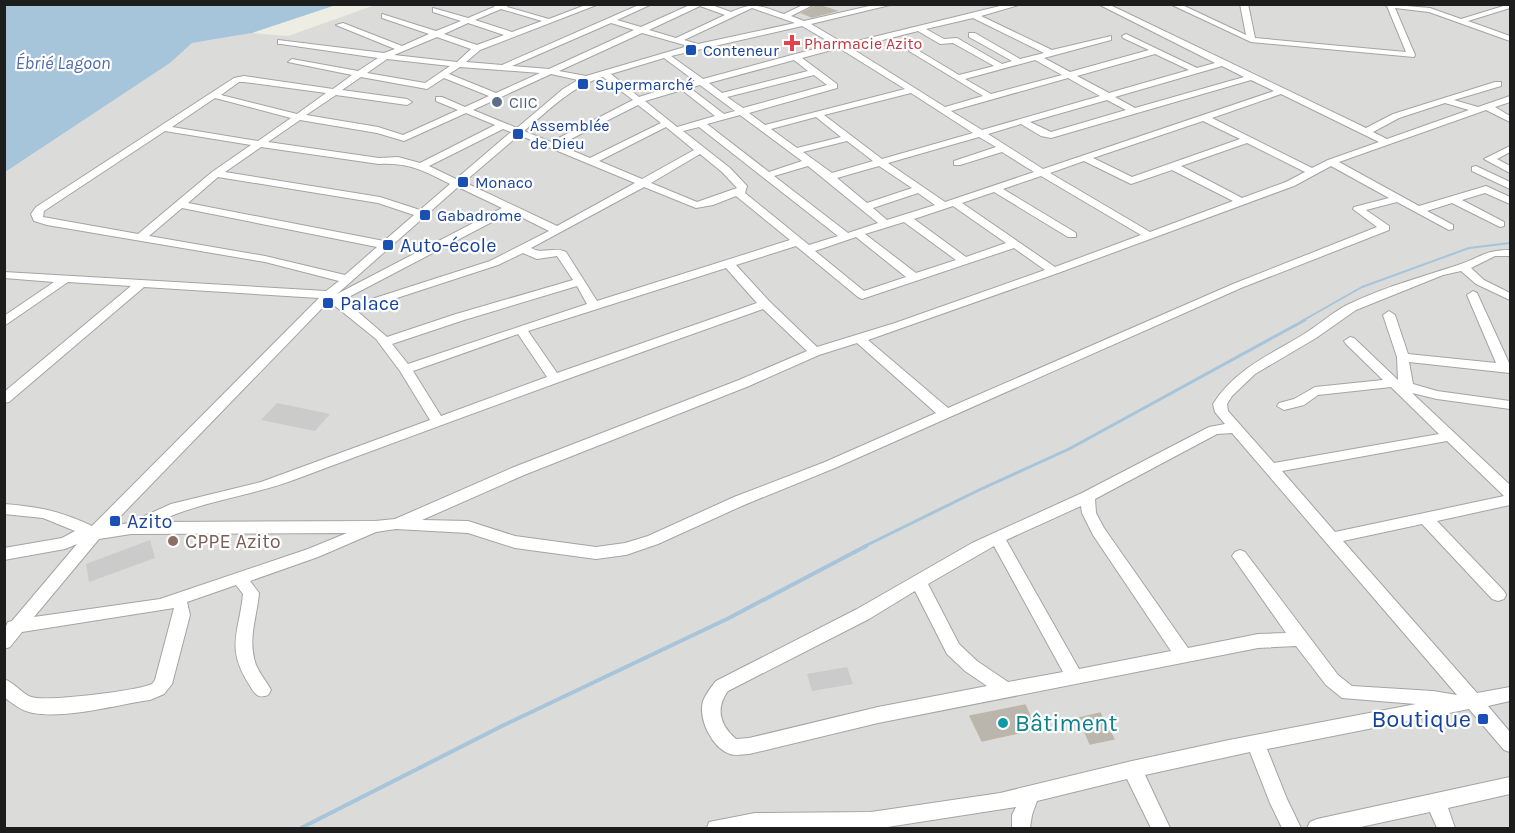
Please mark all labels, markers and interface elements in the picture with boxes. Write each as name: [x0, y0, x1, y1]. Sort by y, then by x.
place label: Pharmacie Azito: [804, 34, 922, 53]
marker: Pharmacie Azito: [785, 36, 799, 50]
place label: Conteneur: [703, 41, 779, 60]
marker: Conteneur: [684, 43, 698, 57]
water label: Ébrié Lagoon: [15, 52, 111, 74]
place label: Supermarché: [595, 75, 693, 94]
marker: Supermarché: [576, 77, 590, 91]
place label: CIIC: [509, 93, 538, 112]
marker: CIIC: [490, 95, 504, 109]
place label: Assemblée de Dieu: [530, 116, 610, 153]
marker: Assemblée de Dieu: [511, 127, 525, 141]
place label: Monaco: [475, 173, 533, 192]
marker: Monaco: [456, 175, 470, 189]
place label: Gabadrome: [437, 206, 522, 225]
marker: Gabadrome: [418, 208, 432, 222]
place label: Auto-école: [400, 234, 496, 257]
marker: Auto-école: [381, 238, 395, 252]
place label: Palace: [340, 292, 399, 315]
marker: Palace: [321, 296, 335, 310]
place label: Azito: [127, 510, 172, 533]
marker: Azito: [108, 514, 122, 528]
place label: CPPE Azito: [185, 530, 281, 553]
marker: CPPE Azito: [166, 534, 180, 548]
place label: Boutique: [1371, 705, 1471, 733]
place label: Bâtiment: [1015, 709, 1118, 737]
marker: Boutique: [1476, 712, 1490, 726]
marker: Bâtiment: [996, 716, 1010, 730]

